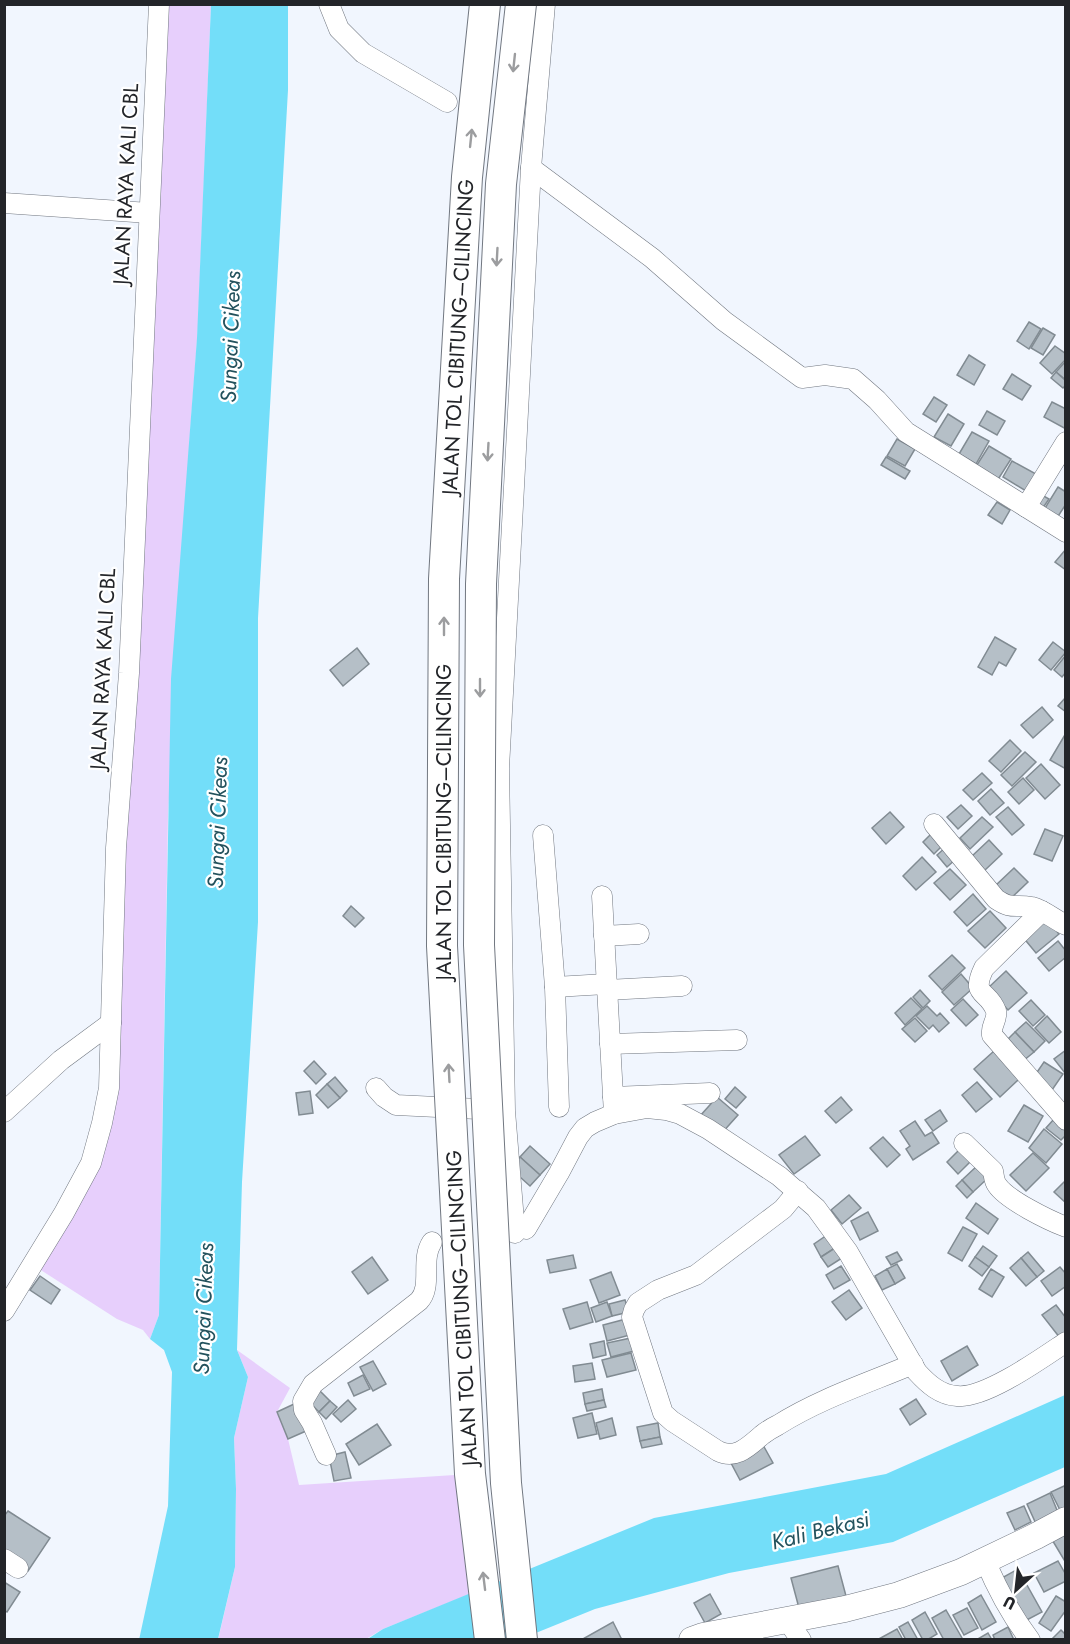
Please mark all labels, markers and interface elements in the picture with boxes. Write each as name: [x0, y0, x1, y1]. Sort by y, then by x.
one-way arrow: [508, 52, 519, 72]
street label: JALAN RAYA KALI CBL: [106, 82, 146, 288]
one-way arrow: [466, 128, 477, 148]
street label: JALAN TOL CIBITUNG–CILINCING: [435, 178, 481, 499]
one-way arrow: [492, 246, 503, 266]
water label: Sungai Cikeas: [212, 270, 248, 403]
one-way arrow: [482, 441, 493, 461]
street label: JALAN RAYA KALI CBL: [83, 567, 123, 773]
one-way arrow: [438, 616, 450, 636]
street label: JALAN TOL CIBITUNG–CILINCING: [429, 664, 459, 983]
one-way arrow: [474, 678, 486, 698]
water label: Sungai Cikeas: [199, 756, 235, 889]
one-way arrow: [444, 1063, 455, 1083]
street label: JALAN TOL CIBITUNG–CILINCING: [439, 1149, 485, 1470]
water label: Sungai Cikeas: [185, 1242, 221, 1375]
water label: Kali Bekasi: [768, 1502, 873, 1558]
north arrow: [986, 1560, 1046, 1620]
one-way arrow: [478, 1572, 489, 1592]
text: U: [999, 1590, 1020, 1616]

